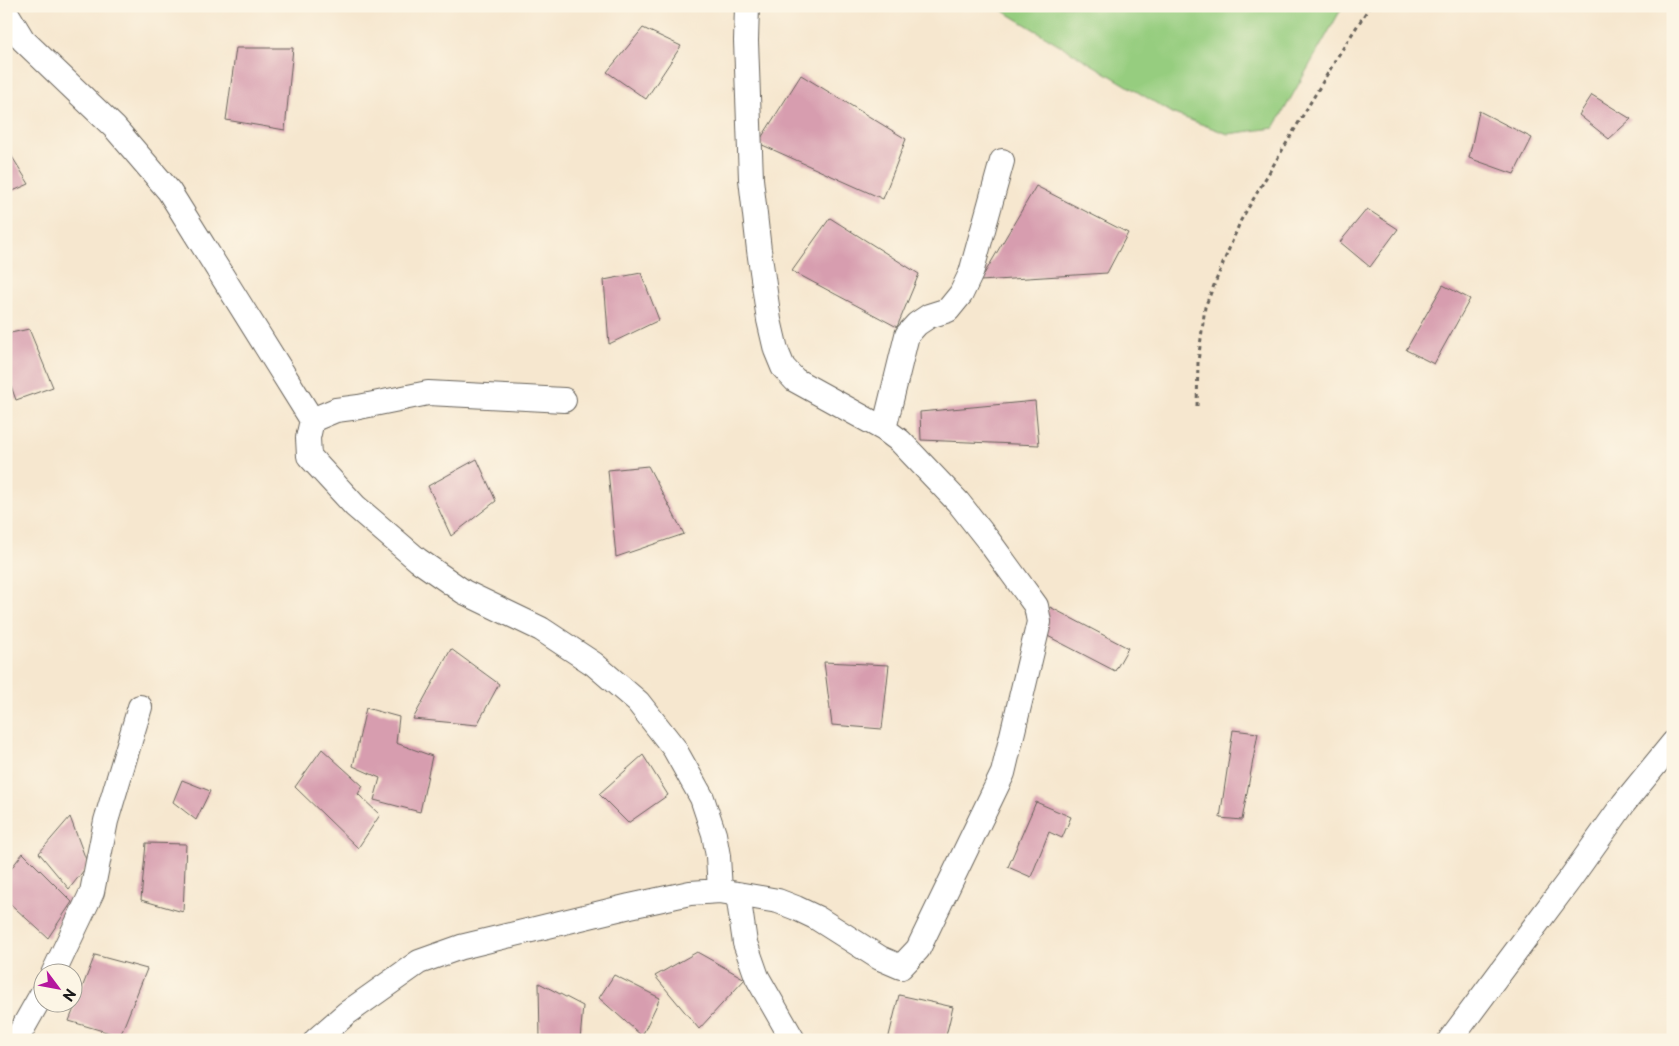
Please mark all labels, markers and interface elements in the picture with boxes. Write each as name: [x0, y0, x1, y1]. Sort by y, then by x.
north arrow: [32, 964, 82, 1014]
text: N: [58, 985, 81, 1005]

